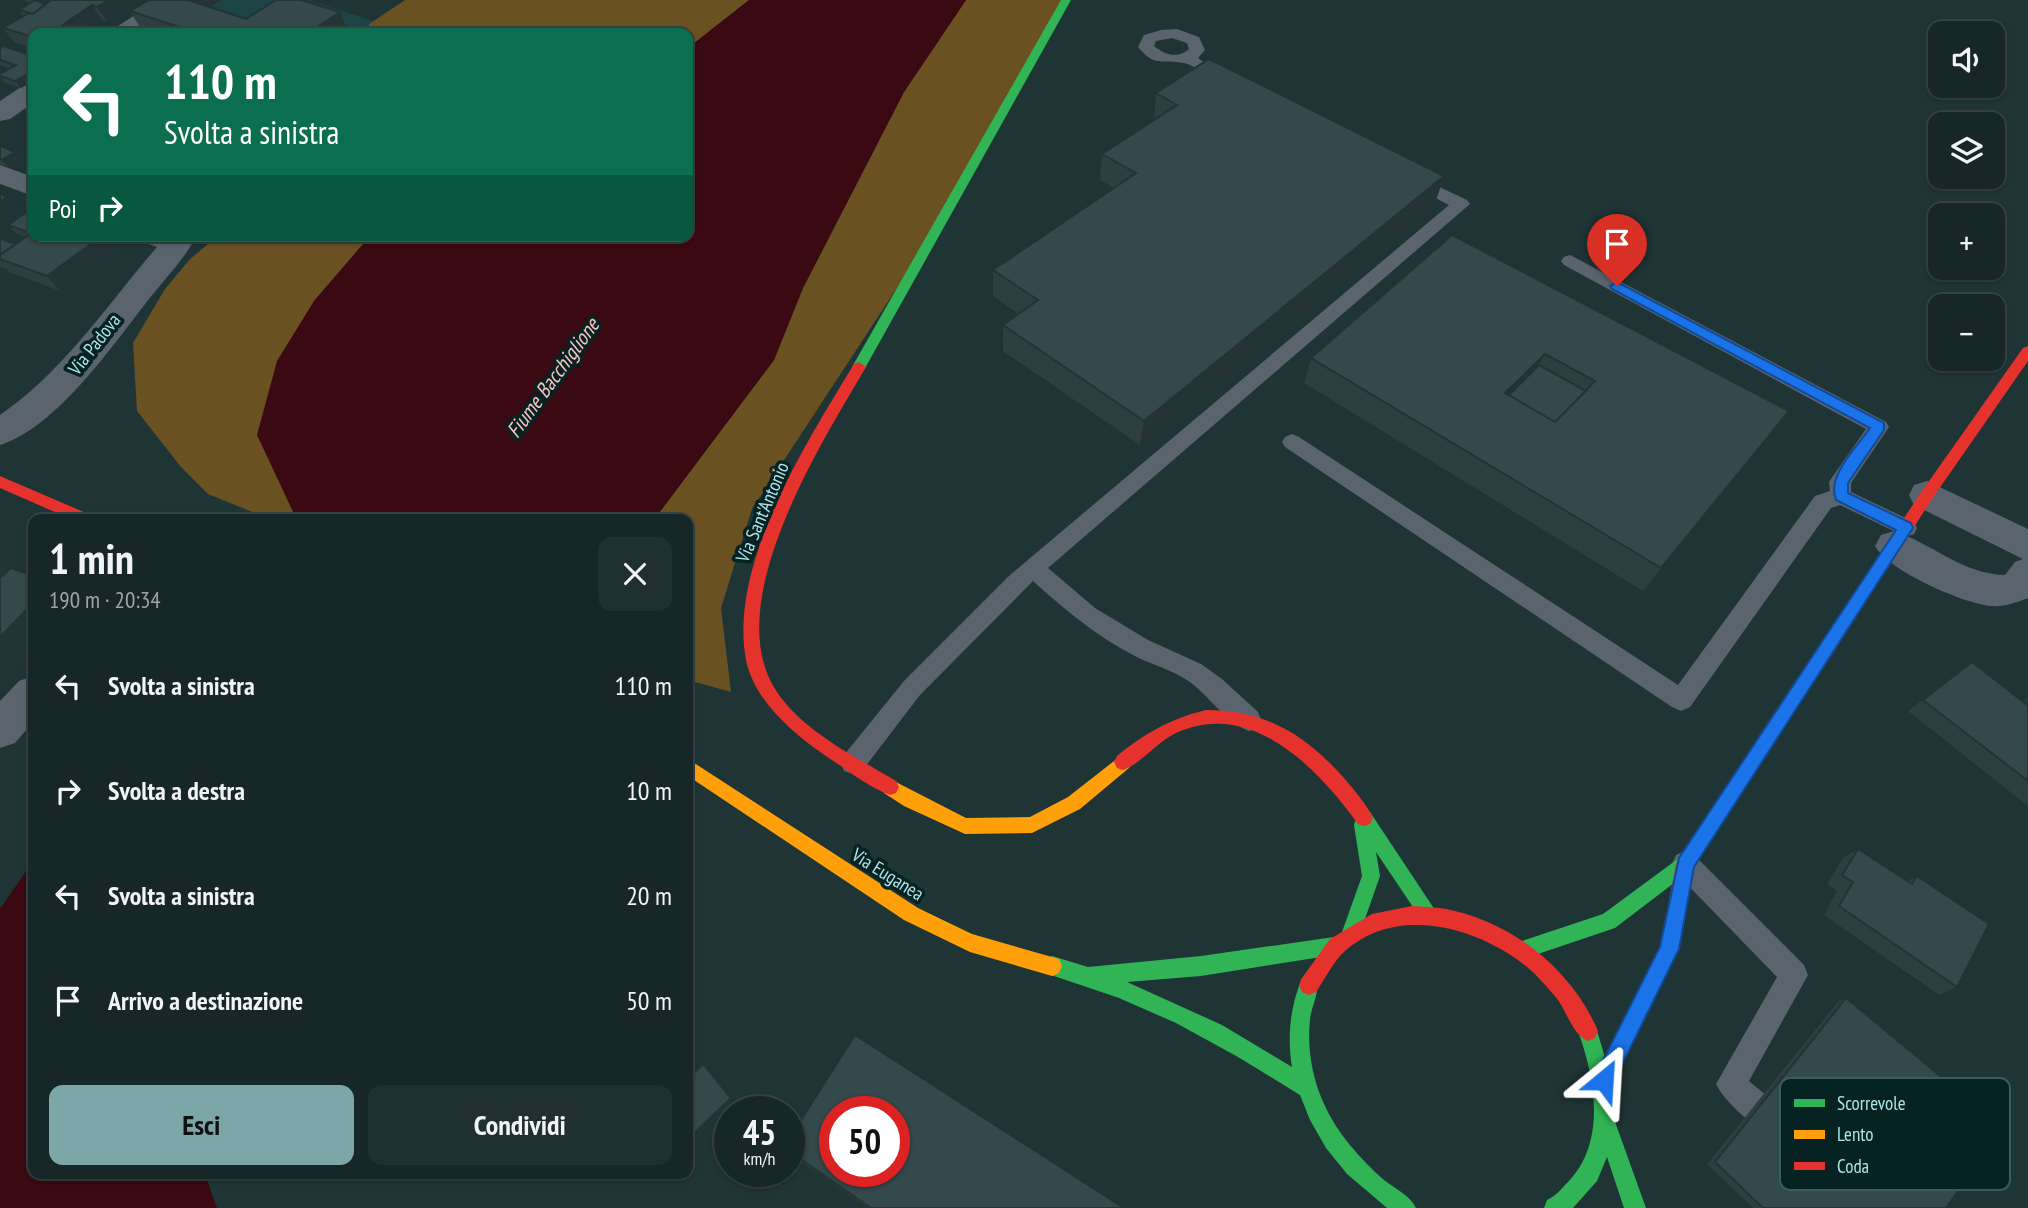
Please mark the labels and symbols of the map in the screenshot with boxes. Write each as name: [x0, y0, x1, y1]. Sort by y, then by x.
pin: [1587, 214, 1647, 286]
street label: Via Padova: [62, 308, 125, 380]
water label: Fiume Bacchiglione: [500, 312, 606, 443]
street label: Via Sant'Antonio: [730, 458, 794, 567]
street label: Via Euganea: [847, 842, 929, 906]
position arrow: [1567, 1043, 1641, 1117]
legend: [1780, 1078, 2010, 1190]
text: Scorrevole: [1837, 1091, 1906, 1115]
speed limit sign: 50: [819, 1096, 910, 1187]
text: Lento: [1837, 1122, 1874, 1146]
text: Coda: [1837, 1154, 1869, 1178]

